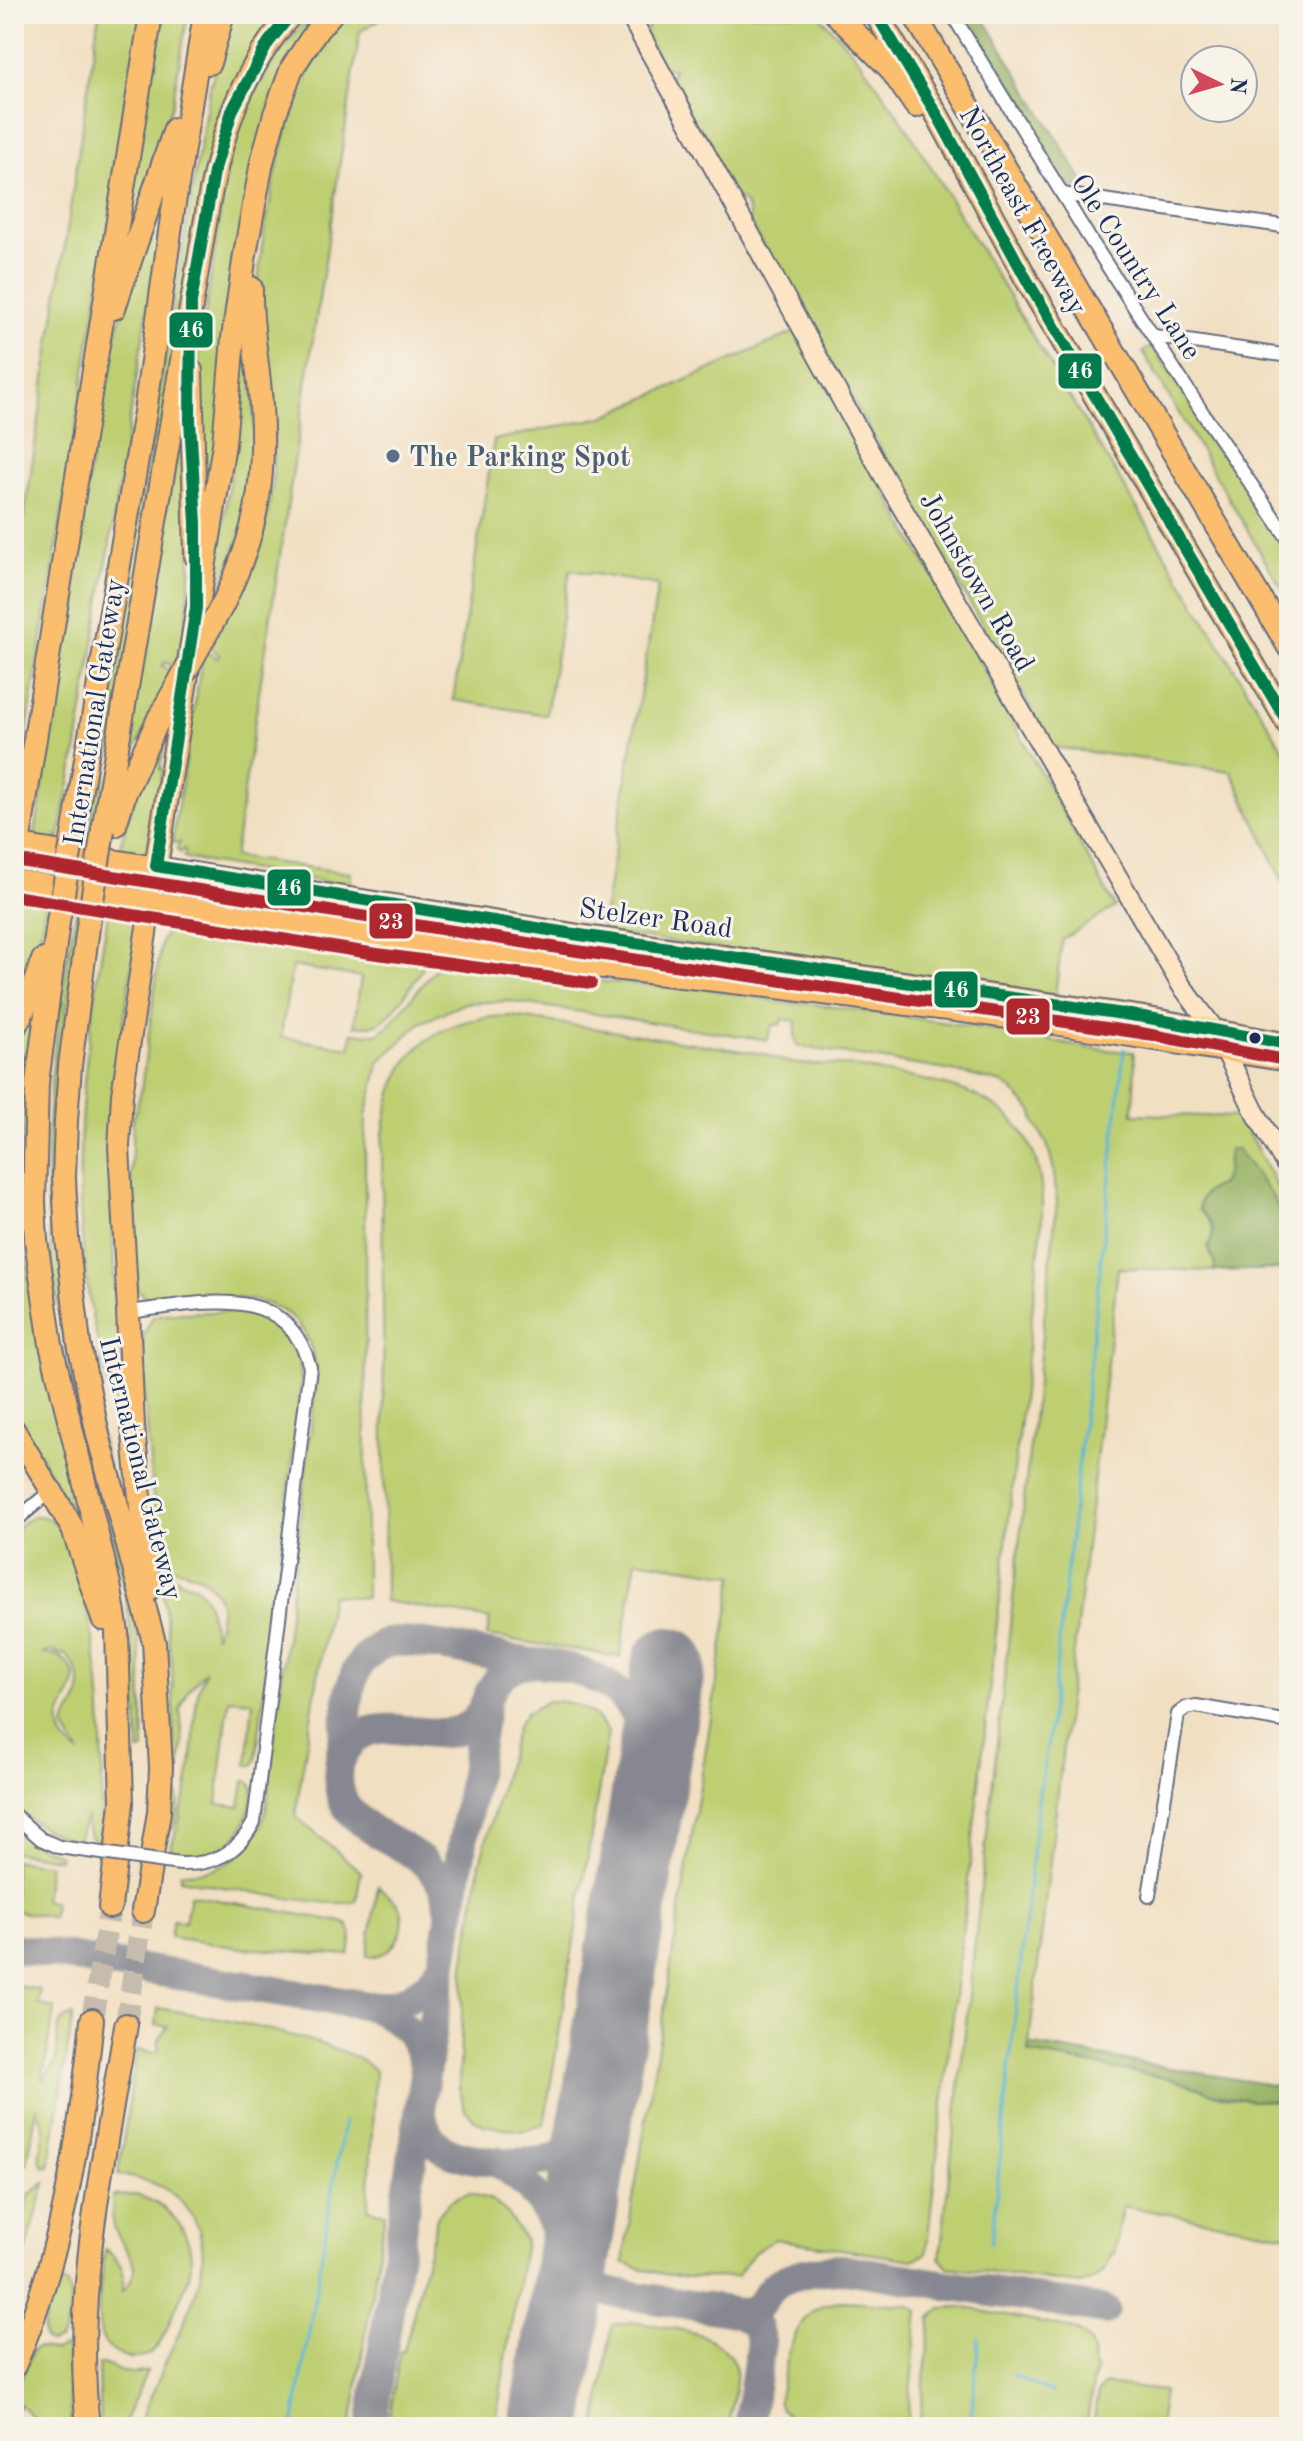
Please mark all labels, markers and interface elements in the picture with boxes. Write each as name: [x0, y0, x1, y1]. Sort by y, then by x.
north arrow: [1179, 44, 1259, 124]
text: N: [1225, 76, 1249, 95]
street label: Northeast Freeway: [952, 102, 1090, 321]
street label: Ole Country Lane: [1064, 170, 1205, 365]
line badge: 46: [168, 311, 214, 349]
text: 46: [178, 320, 204, 342]
line badge: 46: [1057, 352, 1103, 390]
text: 46: [1067, 361, 1093, 383]
place label: The Parking Spot: [409, 445, 630, 473]
marker: The Parking Spot: [384, 447, 402, 465]
street label: Johnstown Road: [913, 488, 1038, 677]
street label: International Gateway: [61, 576, 131, 848]
line badge: 46: [266, 868, 312, 907]
text: 46: [276, 878, 302, 900]
street label: Stelzer Road: [577, 895, 734, 945]
line badge: 23: [368, 902, 414, 940]
text: 23: [378, 912, 404, 934]
line badge: 46: [933, 970, 979, 1009]
text: 46: [943, 980, 969, 1002]
line badge: 23: [1005, 997, 1051, 1036]
text: 23: [1015, 1007, 1041, 1029]
unlabelled marker: [1247, 1030, 1263, 1046]
street label: International Gateway: [93, 1334, 185, 1604]

